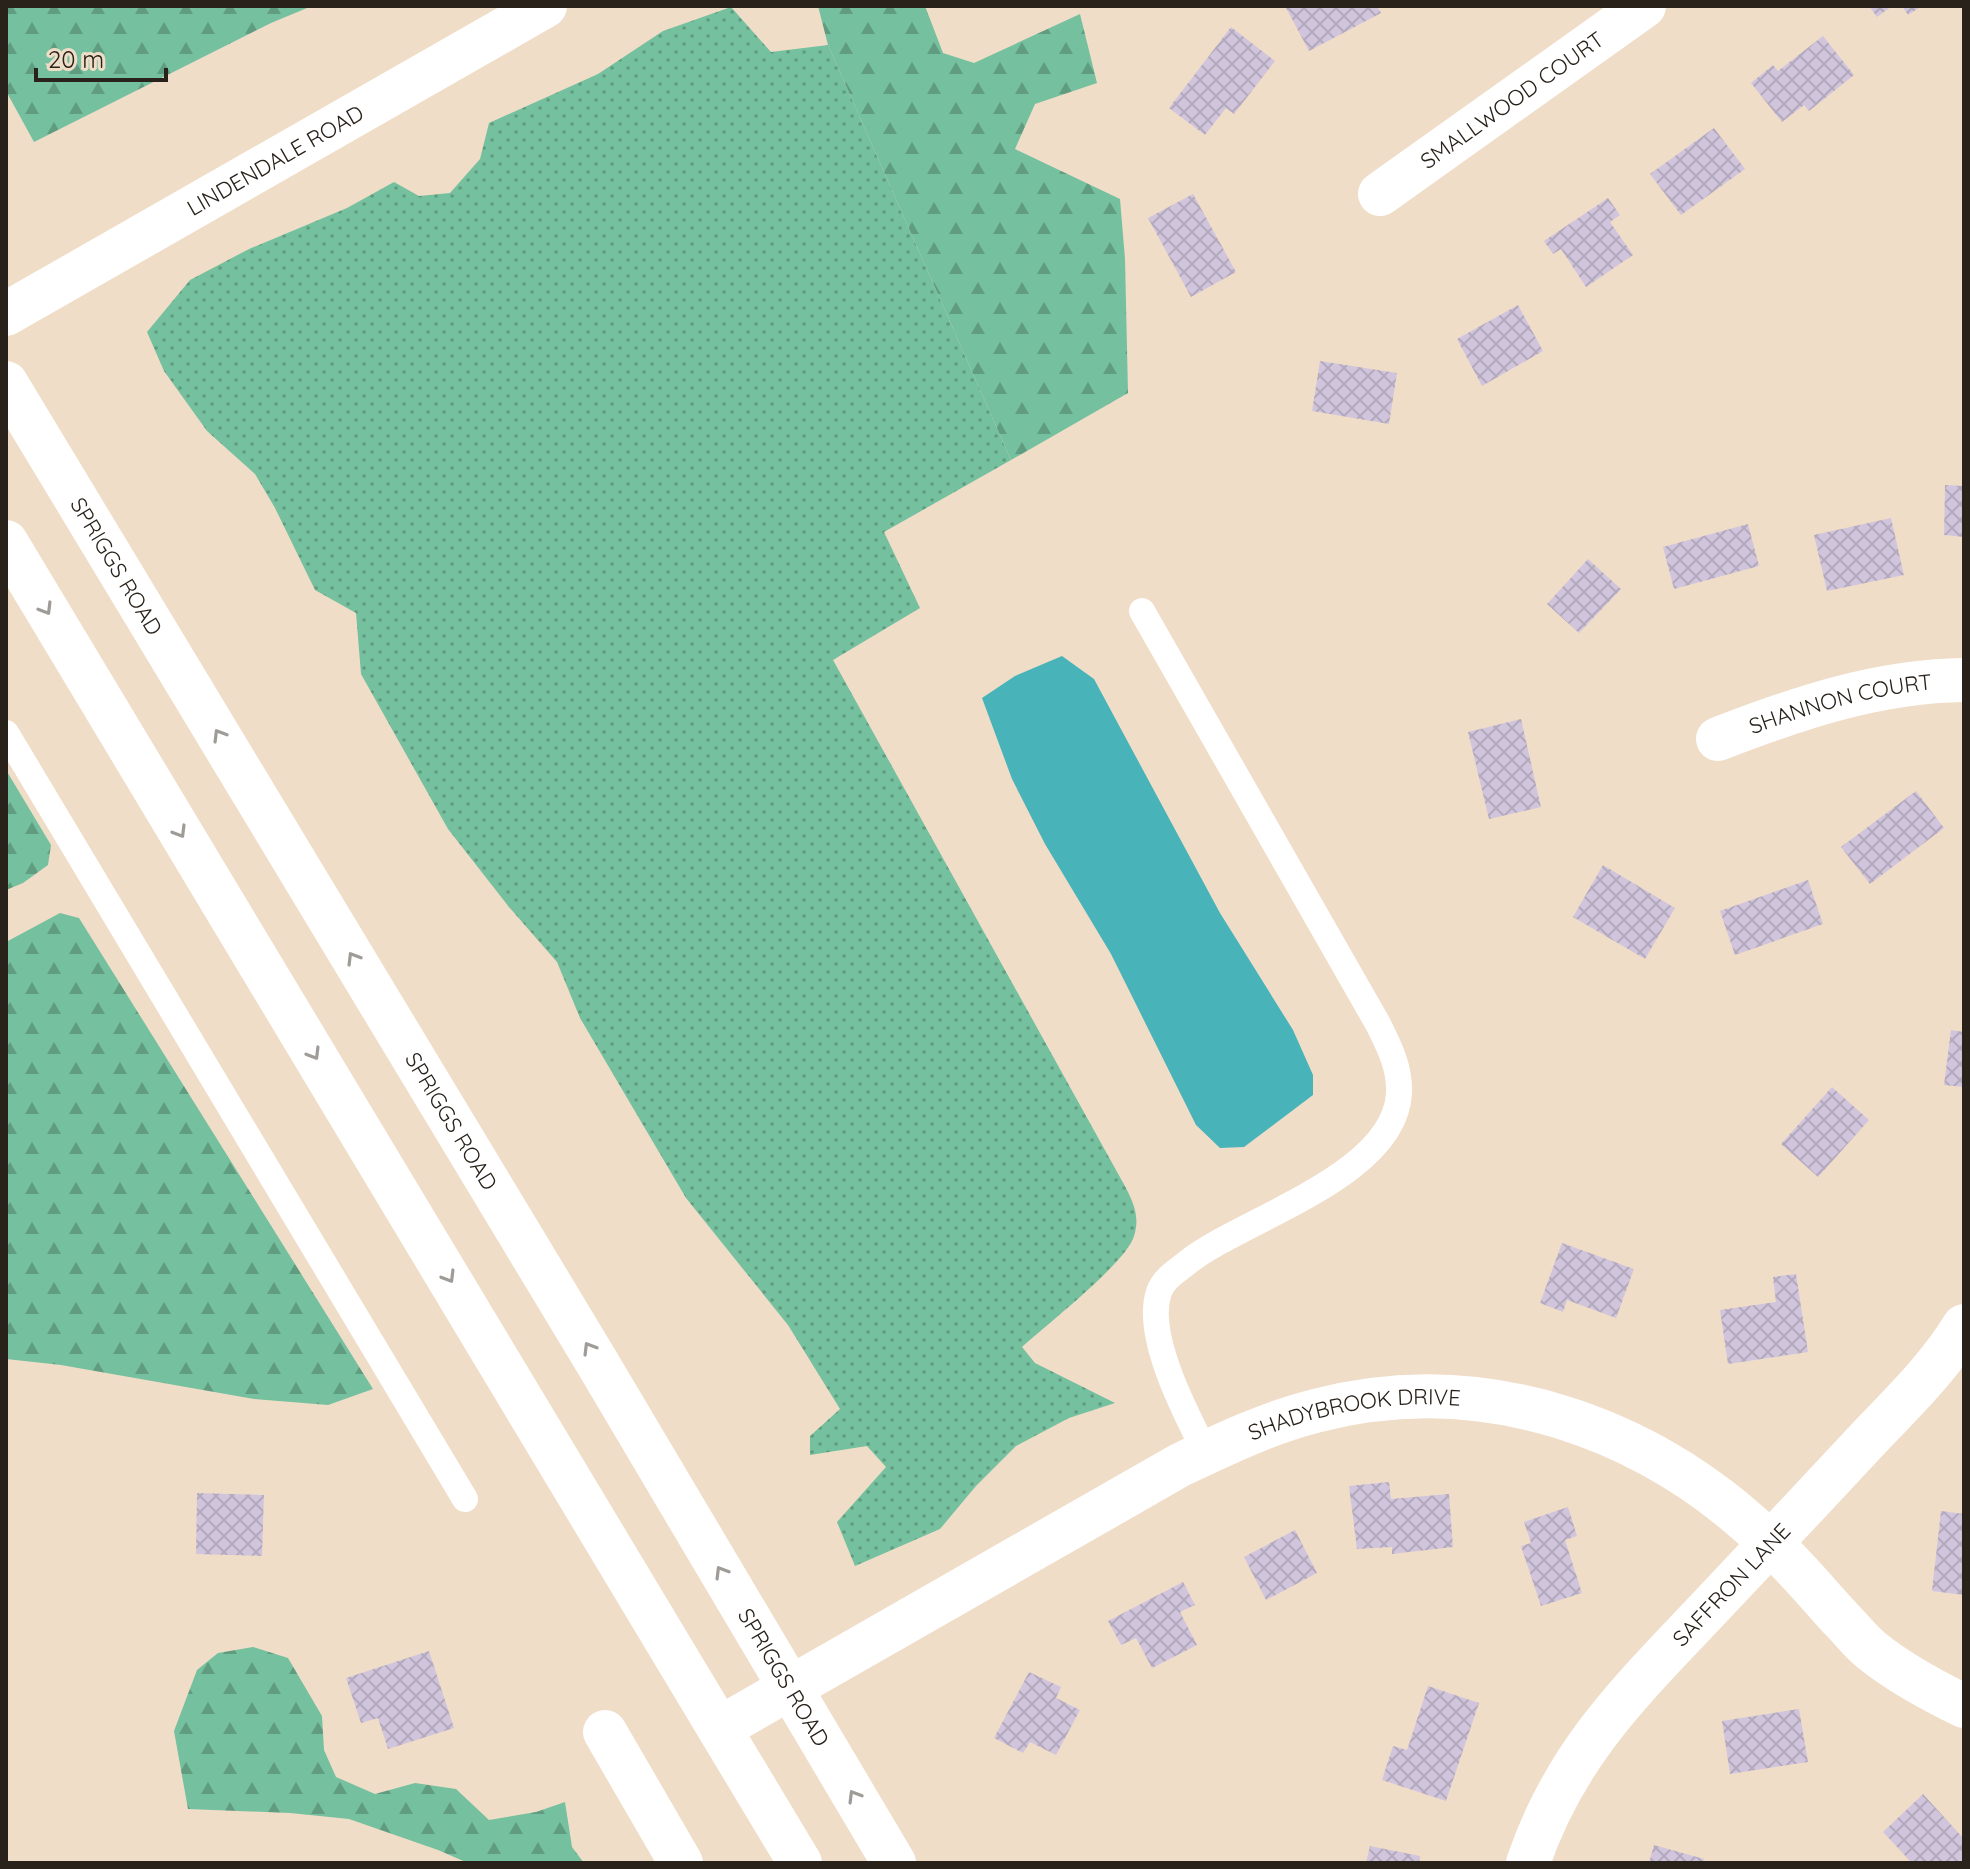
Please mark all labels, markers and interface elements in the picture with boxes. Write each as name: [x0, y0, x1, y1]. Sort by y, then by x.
street label: SMALLWOOD COURT: [1415, 25, 1609, 175]
scale bar: [36, 32, 166, 82]
text: 20 m: [48, 44, 104, 74]
street label: LINDENDALE ROAD: [182, 99, 369, 222]
street label: SPRIGGS ROAD: [64, 492, 169, 640]
one-way arrow: [36, 600, 52, 615]
street label: SHANNON COURT: [1745, 668, 1933, 740]
one-way arrow: [213, 729, 229, 744]
one-way arrow: [171, 823, 186, 838]
one-way arrow: [348, 952, 363, 967]
one-way arrow: [305, 1045, 320, 1060]
street label: SPRIGGS ROAD: [399, 1047, 504, 1195]
one-way arrow: [439, 1268, 454, 1283]
one-way arrow: [583, 1342, 599, 1357]
street label: SHADYBROOK DRIVE: [1244, 1382, 1461, 1447]
street label: SAFFRON LANE: [1666, 1517, 1796, 1652]
one-way arrow: [715, 1566, 731, 1581]
street label: SPRIGGS ROAD: [732, 1603, 836, 1752]
one-way arrow: [848, 1790, 864, 1805]

